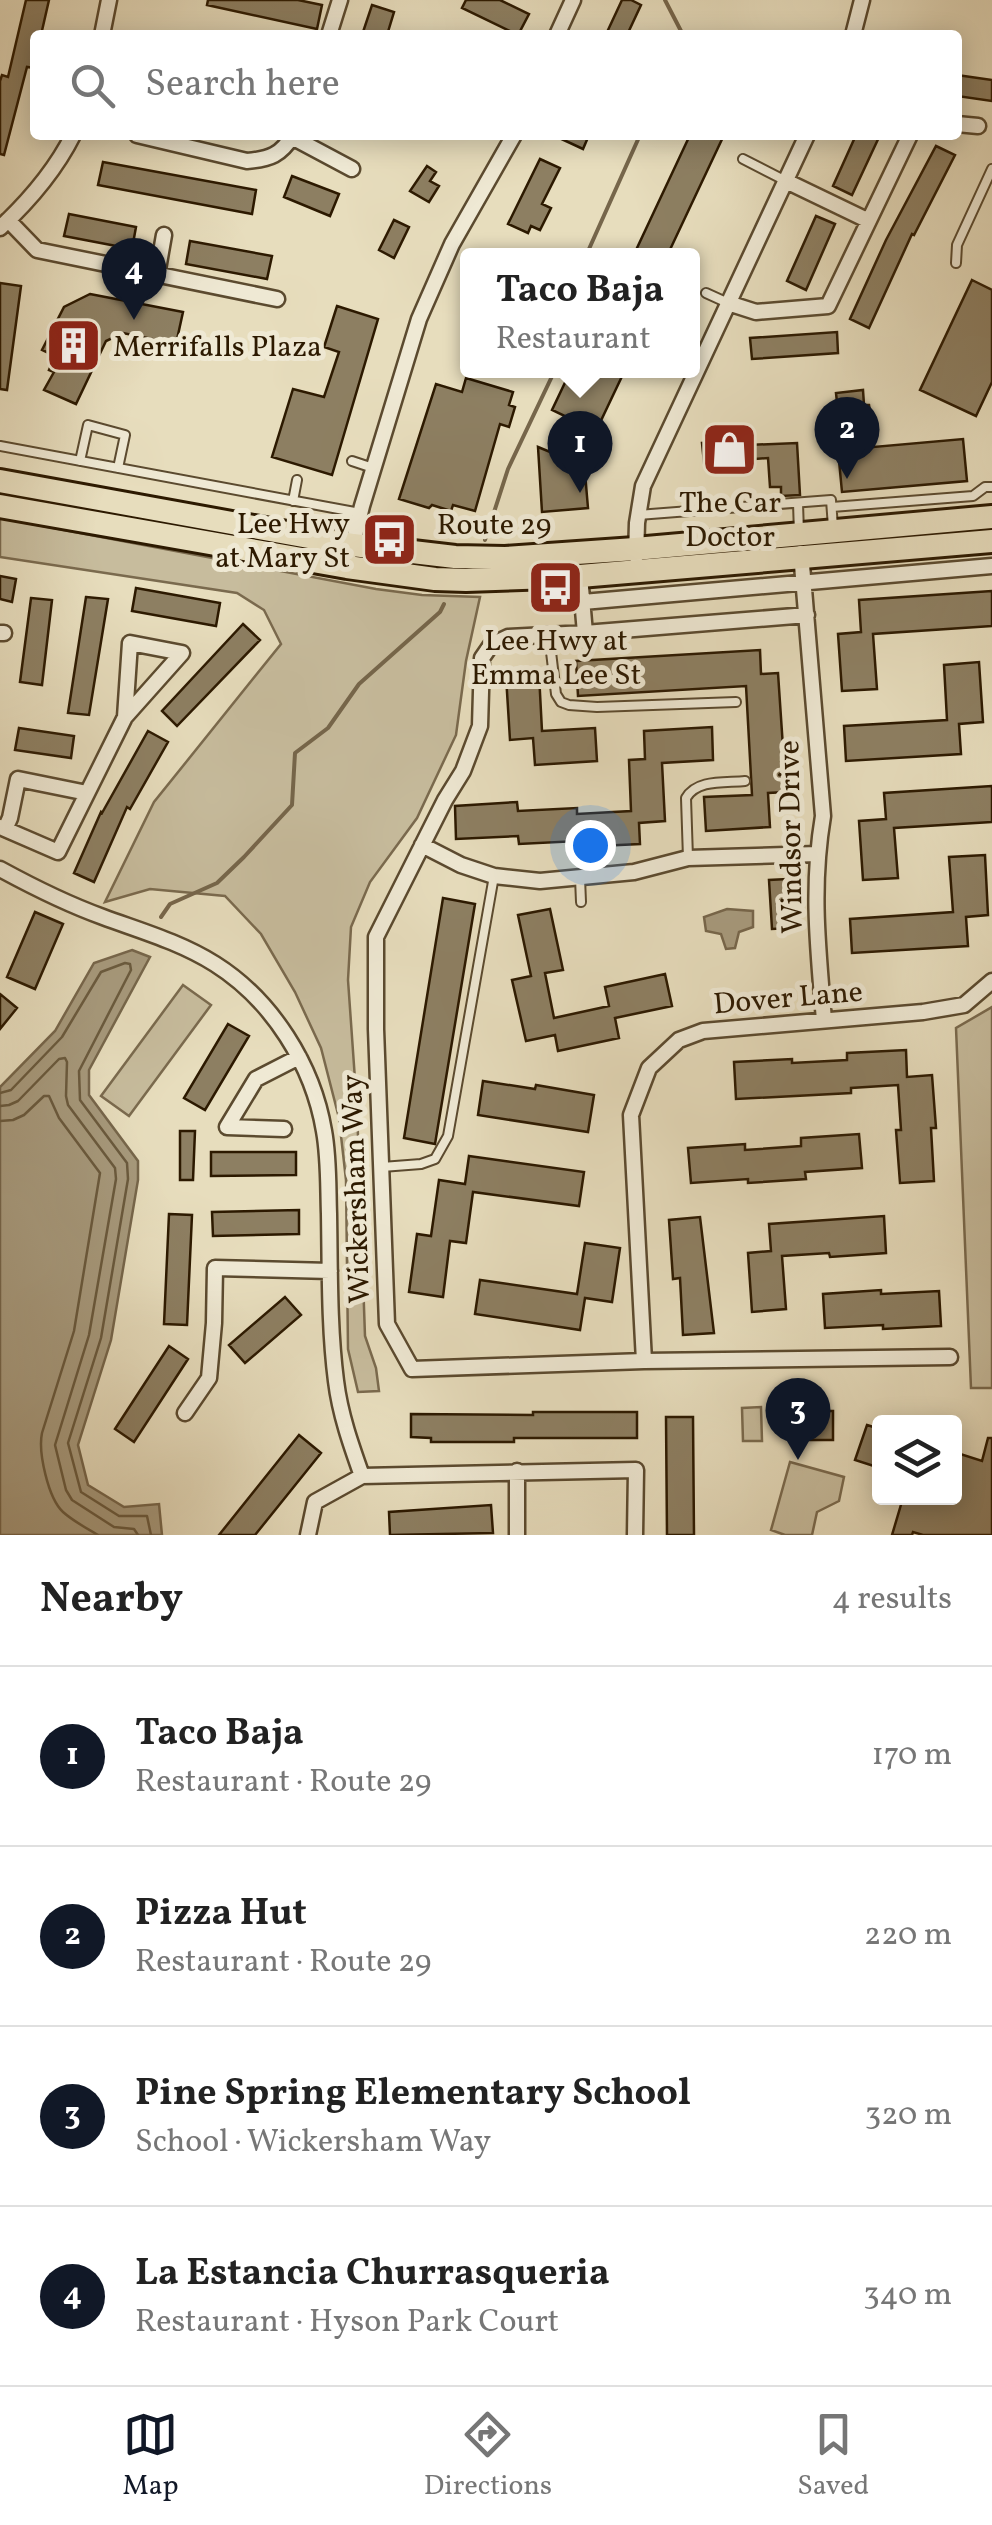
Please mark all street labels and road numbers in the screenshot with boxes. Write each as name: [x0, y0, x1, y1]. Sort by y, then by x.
street label: Route 29: [437, 505, 551, 547]
street label: Windsor Drive: [769, 740, 815, 934]
street label: Dover Lane: [712, 972, 865, 1026]
street label: Wickersham Way: [332, 1074, 382, 1304]

